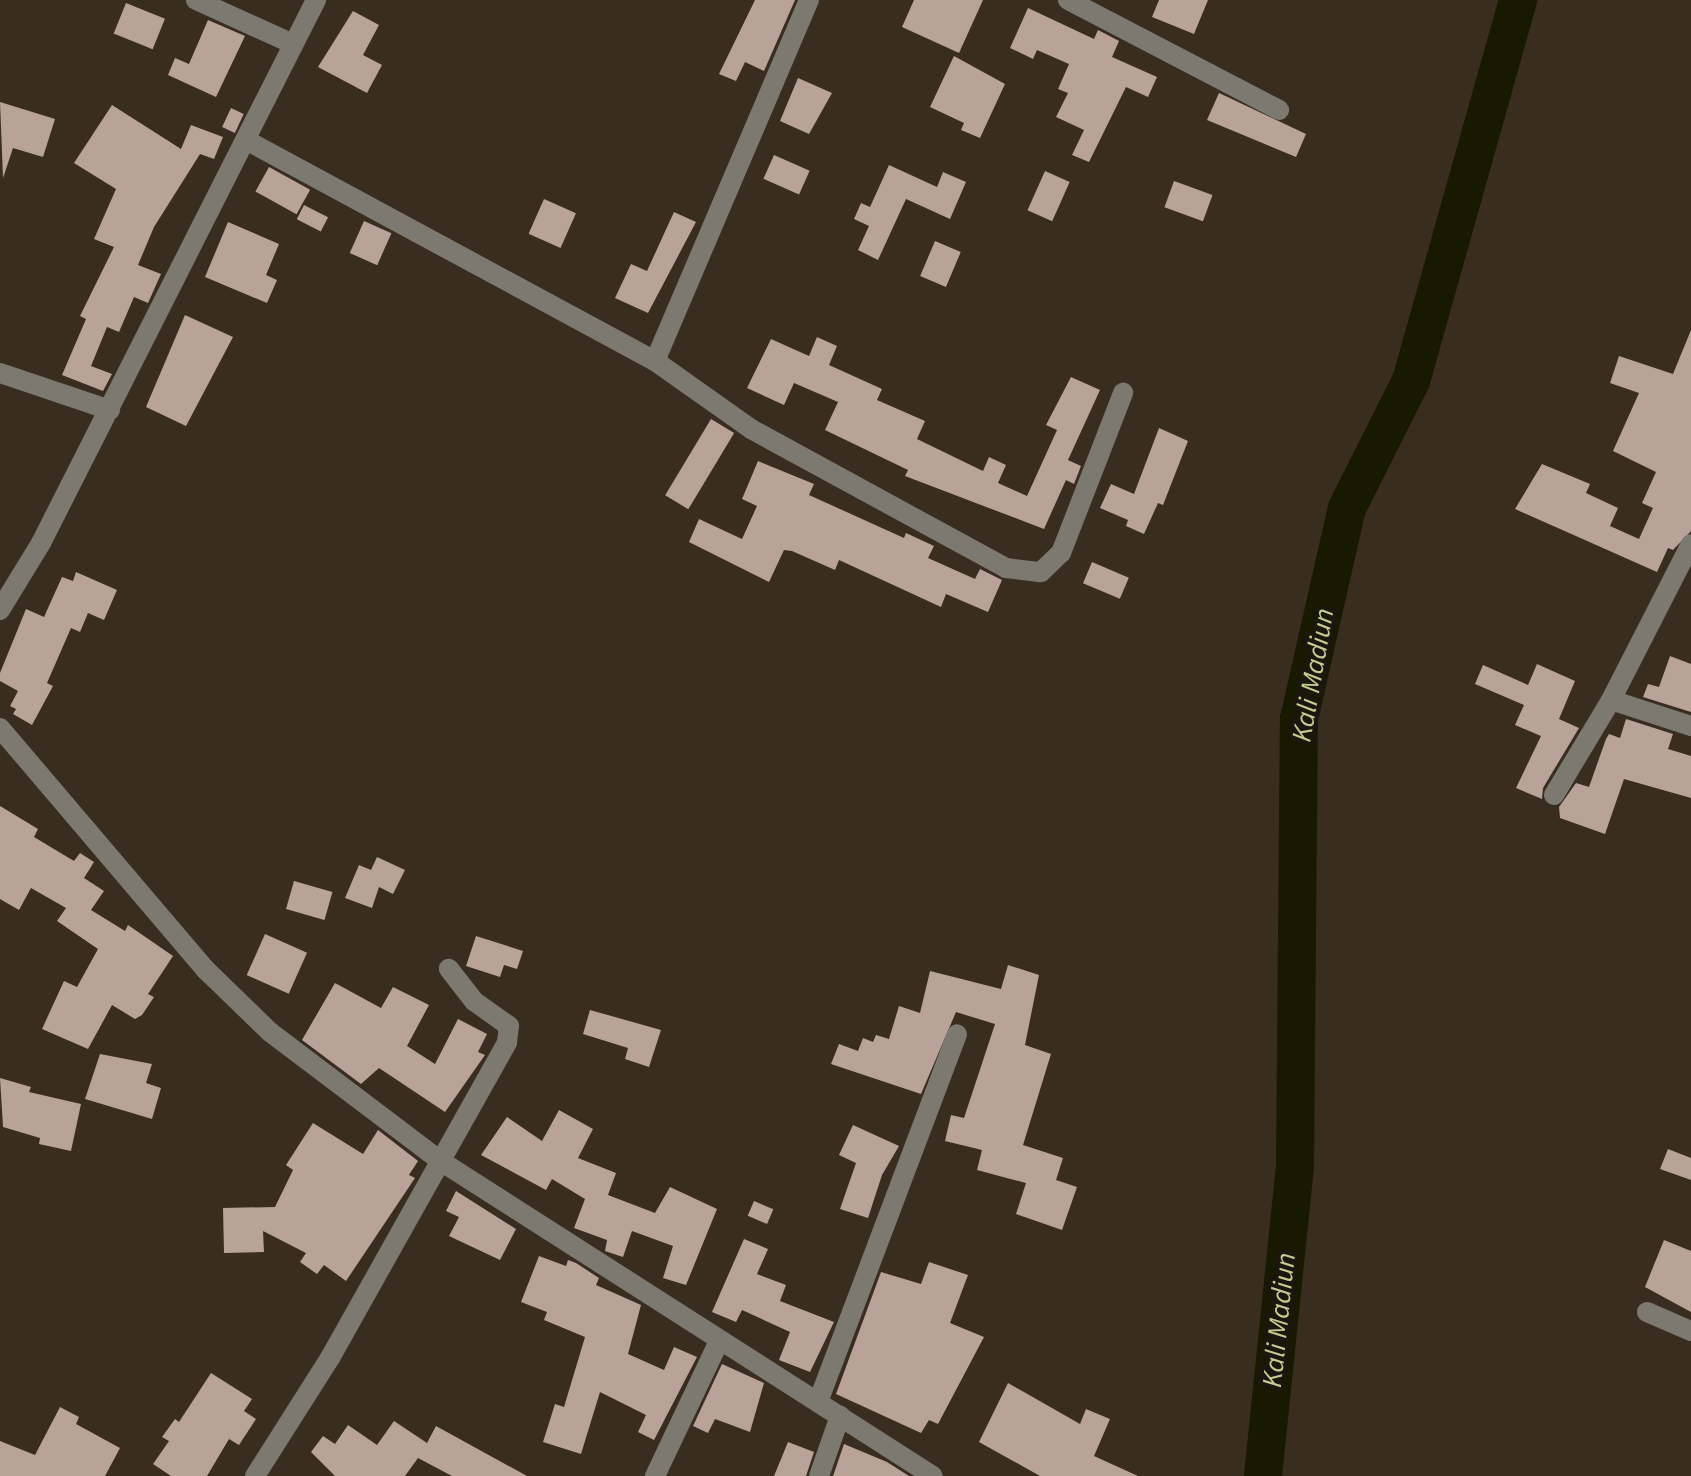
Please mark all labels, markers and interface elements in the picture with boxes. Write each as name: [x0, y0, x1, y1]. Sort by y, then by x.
water label: Kali Madiun: [1285, 606, 1341, 744]
water label: Kali Madiun: [1255, 1251, 1303, 1389]

